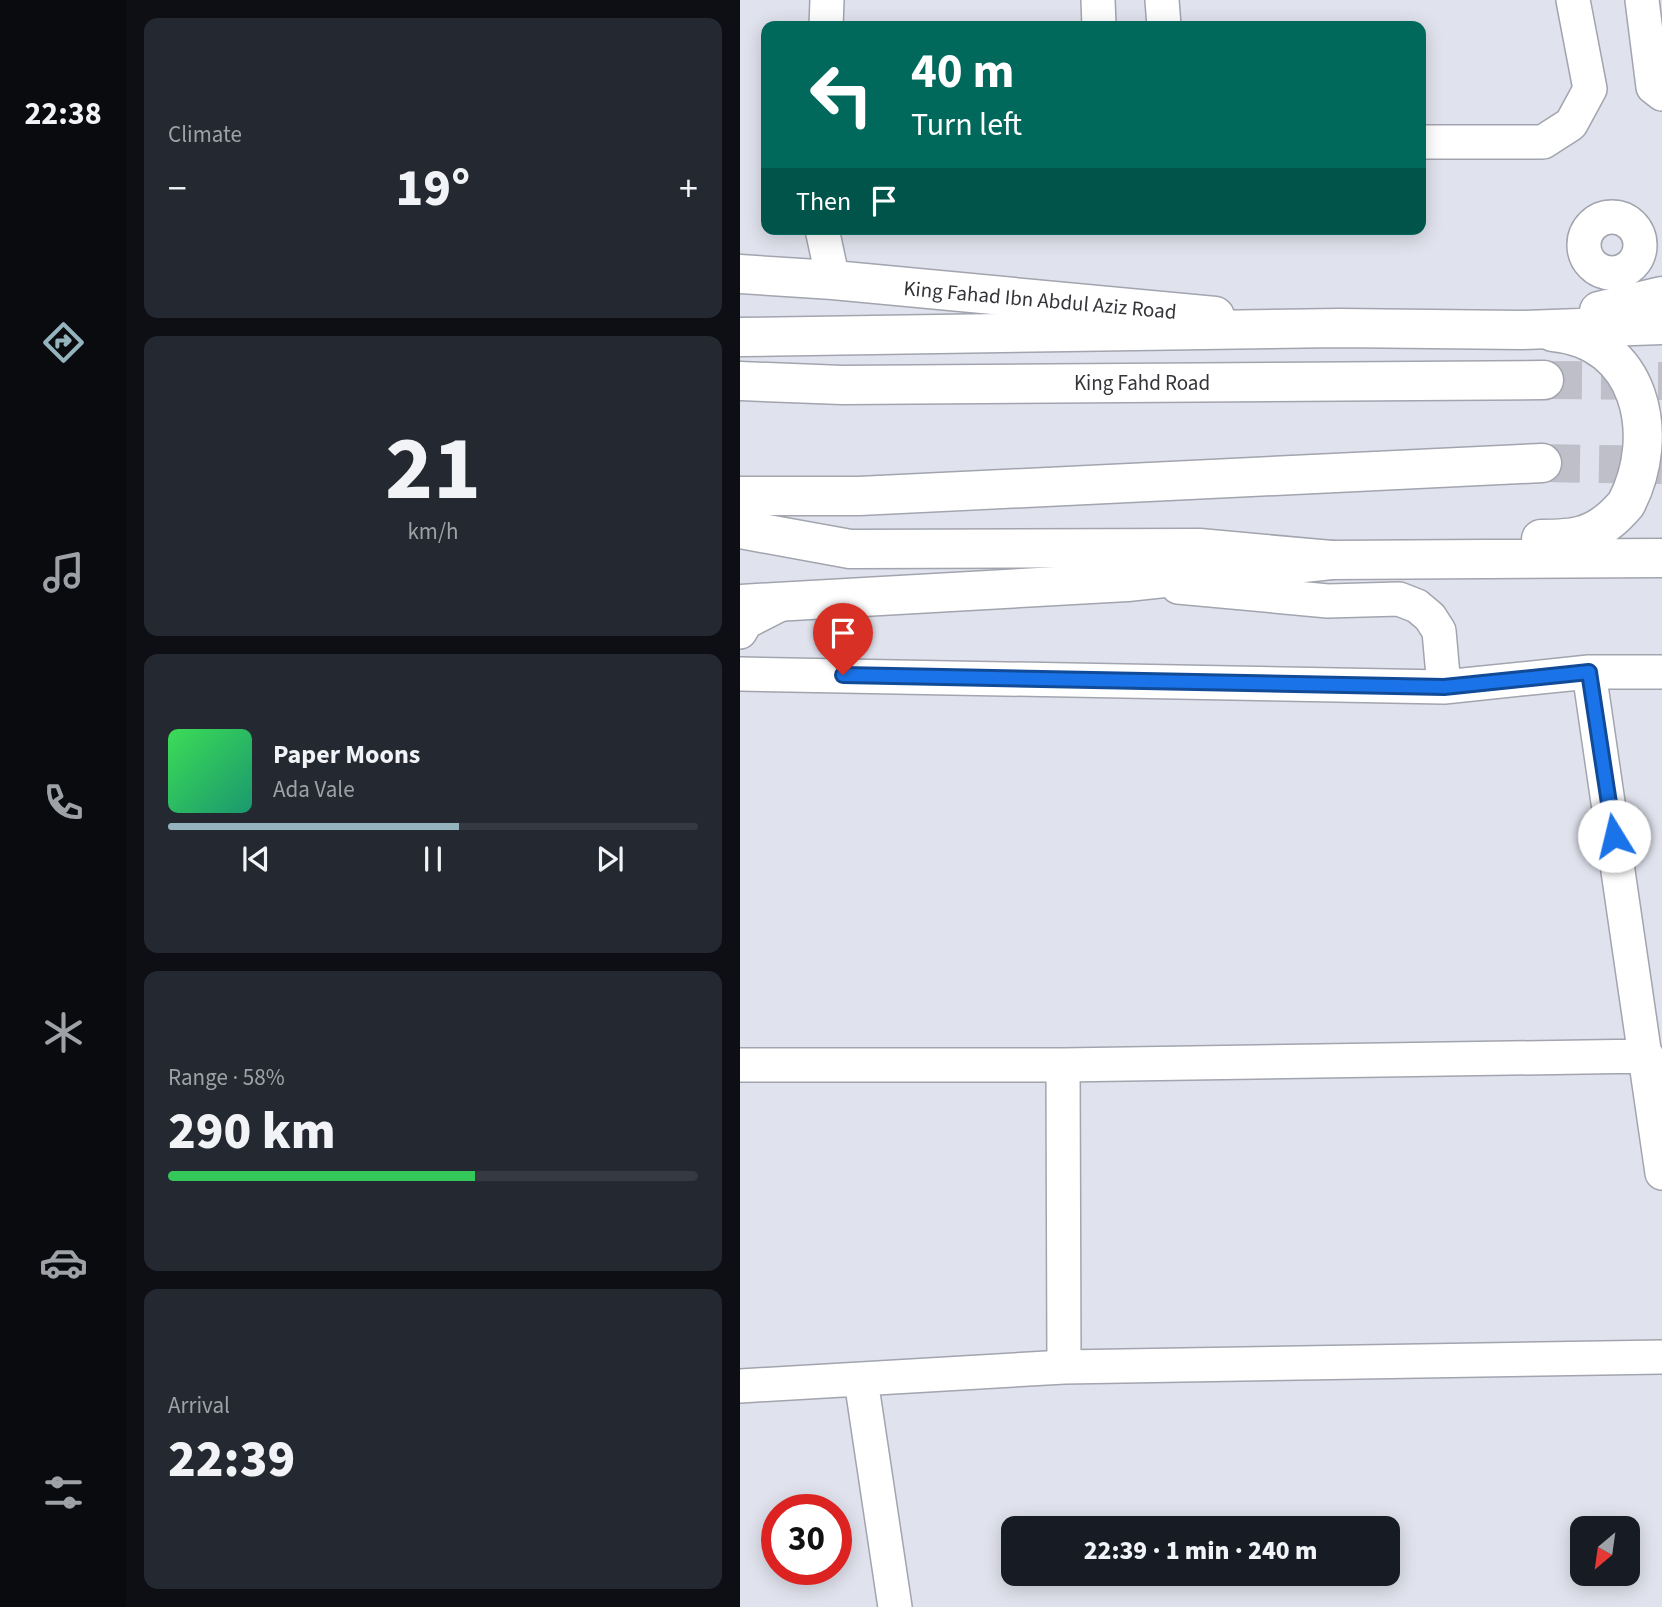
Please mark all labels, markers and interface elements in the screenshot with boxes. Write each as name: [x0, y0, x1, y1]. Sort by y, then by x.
text: 40 m: [911, 37, 1015, 107]
icon: left: [796, 49, 887, 140]
text: 22:38: [24, 91, 102, 137]
text: Turn left: [911, 102, 1022, 148]
text: Climate: [168, 118, 242, 151]
text: 19°: [396, 152, 470, 226]
text: −: [168, 162, 187, 216]
text: +: [679, 162, 698, 216]
icon: arrive: [865, 182, 903, 220]
text: Then: [796, 183, 851, 220]
street label: King Fahad Ibn Abdul Aziz Road: [902, 273, 1178, 327]
icon: directions: [39, 318, 88, 367]
street label: King Fahd Road: [1074, 368, 1210, 398]
text: 21: [385, 405, 481, 534]
text: km/h: [407, 515, 459, 548]
icon: music: [39, 548, 88, 597]
pin: [813, 603, 873, 675]
icon: arrive: [824, 614, 862, 652]
text: Paper Moons: [273, 736, 420, 773]
text: Ada Vale: [273, 773, 355, 806]
icon: phone: [39, 778, 88, 827]
position arrow: [1577, 799, 1651, 873]
icon: previous: [237, 840, 275, 878]
icon: pause: [414, 840, 452, 878]
icon: next: [591, 840, 629, 878]
icon: climate: [39, 1008, 88, 1057]
text: Range · 58%: [168, 1061, 285, 1094]
text: 290 km: [168, 1095, 336, 1169]
icon: car: [39, 1238, 88, 1287]
text: Arrival: [168, 1389, 230, 1422]
text: 22:39: [168, 1423, 295, 1497]
icon: filters: [39, 1468, 88, 1517]
speed limit sign: 30: [761, 1494, 852, 1585]
north arrow: [1570, 1516, 1640, 1586]
map controls: [1570, 1516, 1640, 1586]
text: 22:39 · 1 min · 240 m: [1084, 1532, 1317, 1569]

